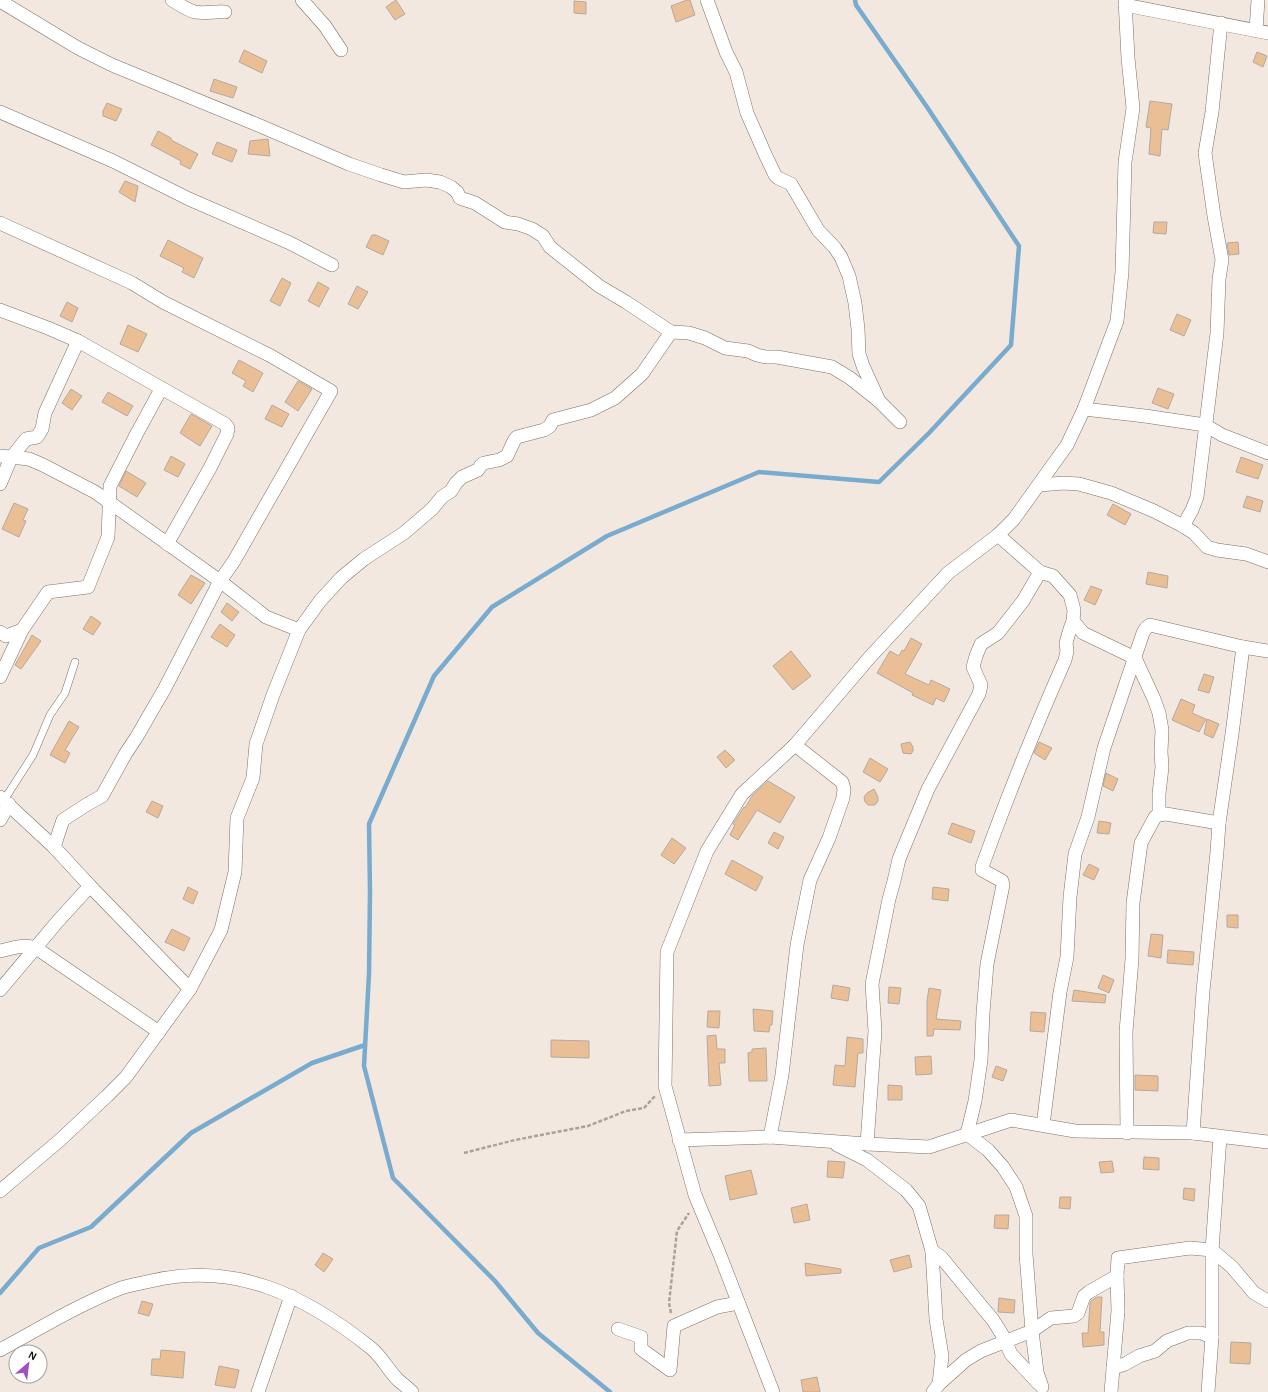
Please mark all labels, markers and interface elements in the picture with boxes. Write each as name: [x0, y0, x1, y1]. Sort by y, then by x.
north arrow: [8, 1344, 48, 1384]
text: N: [26, 1349, 38, 1362]

